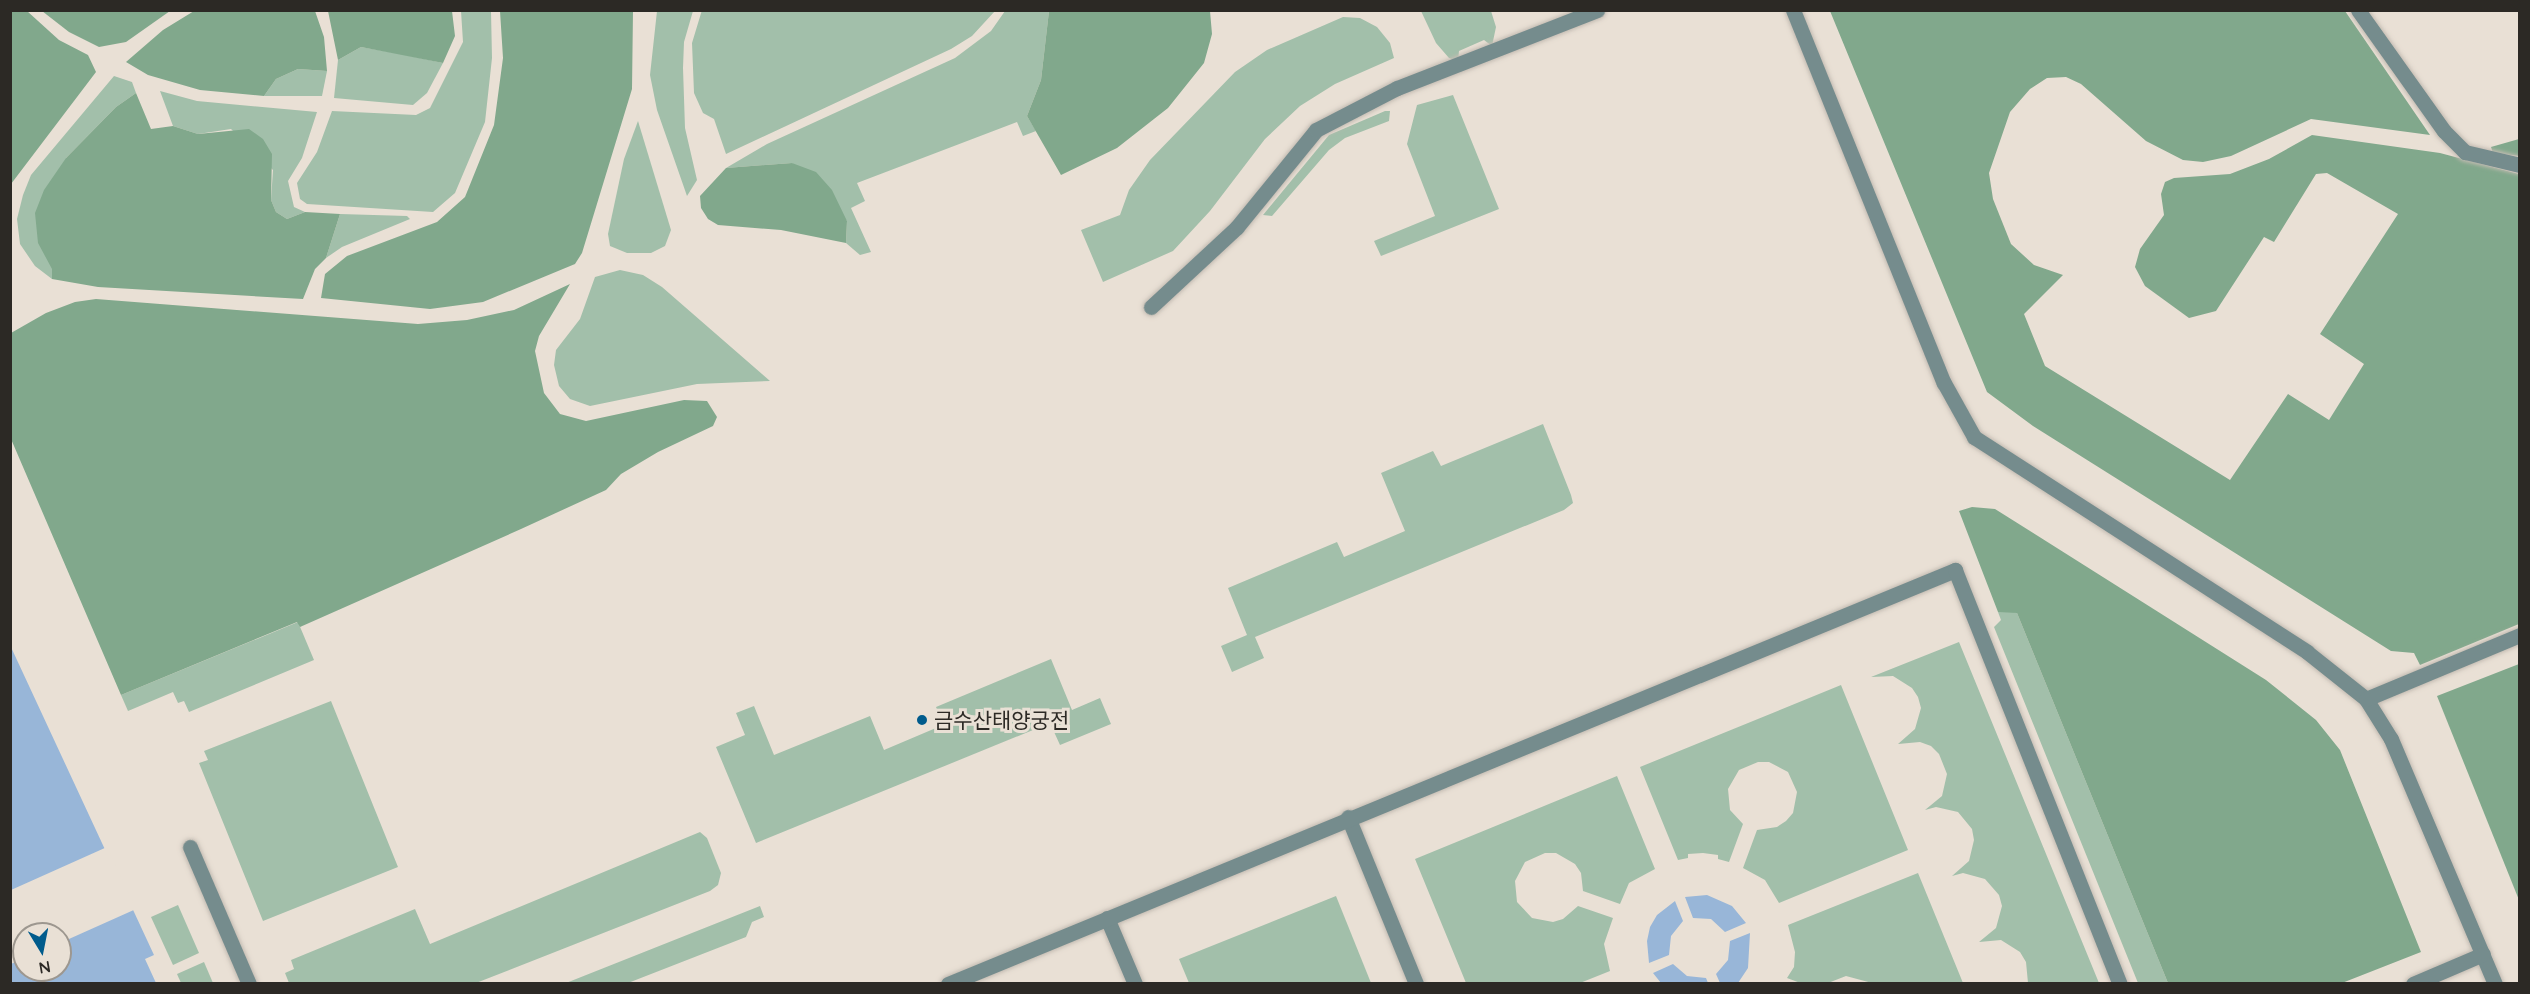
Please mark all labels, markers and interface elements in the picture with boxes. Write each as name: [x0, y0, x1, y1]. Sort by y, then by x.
place label: 금수산태양궁전: [934, 707, 1069, 733]
marker: 금수산태양궁전: [915, 713, 929, 727]
north arrow: [12, 922, 72, 982]
text: N: [37, 957, 52, 979]

